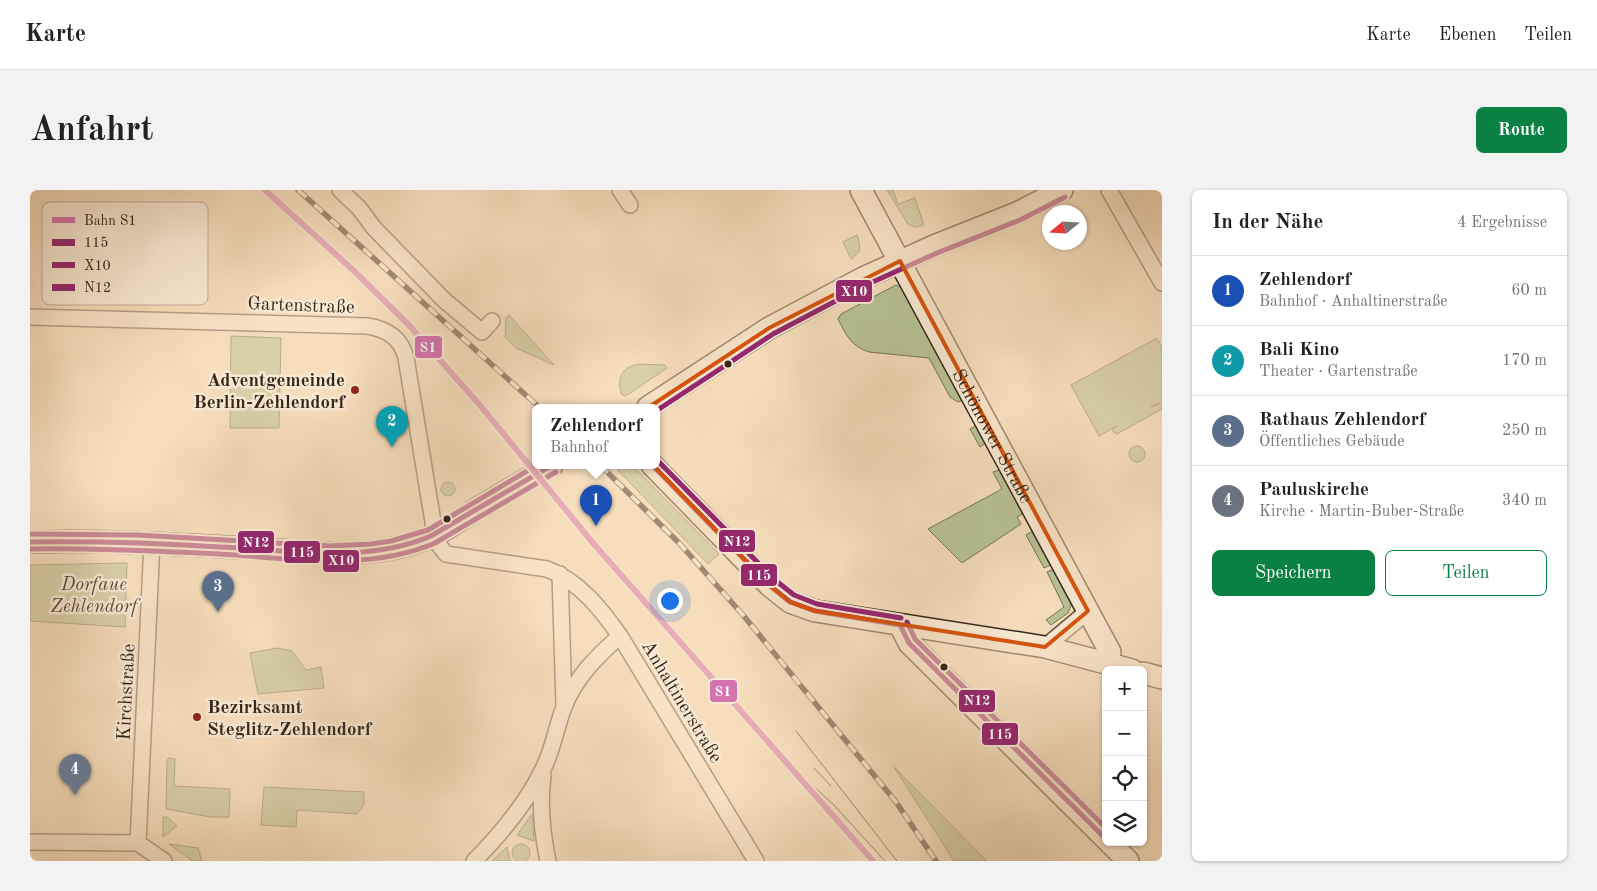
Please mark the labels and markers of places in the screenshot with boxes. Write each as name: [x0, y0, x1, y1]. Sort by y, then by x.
unlabelled marker: [723, 359, 733, 369]
place label: Adventgemeinde Berlin-Zehlendorf: [193, 372, 346, 413]
marker: Adventgemeinde Berlin-Zehlendorf: [349, 384, 361, 396]
pin: 2: [376, 406, 408, 447]
pin: 1: [580, 485, 612, 526]
unlabelled marker: [442, 514, 452, 524]
pin: 3: [202, 571, 234, 612]
unlabelled marker: [939, 662, 949, 672]
place label: Bezirksamt Steglitz-Zehlendorf: [207, 699, 373, 740]
marker: Bezirksamt Steglitz-Zehlendorf: [191, 711, 203, 723]
pin: 4: [59, 754, 91, 795]

